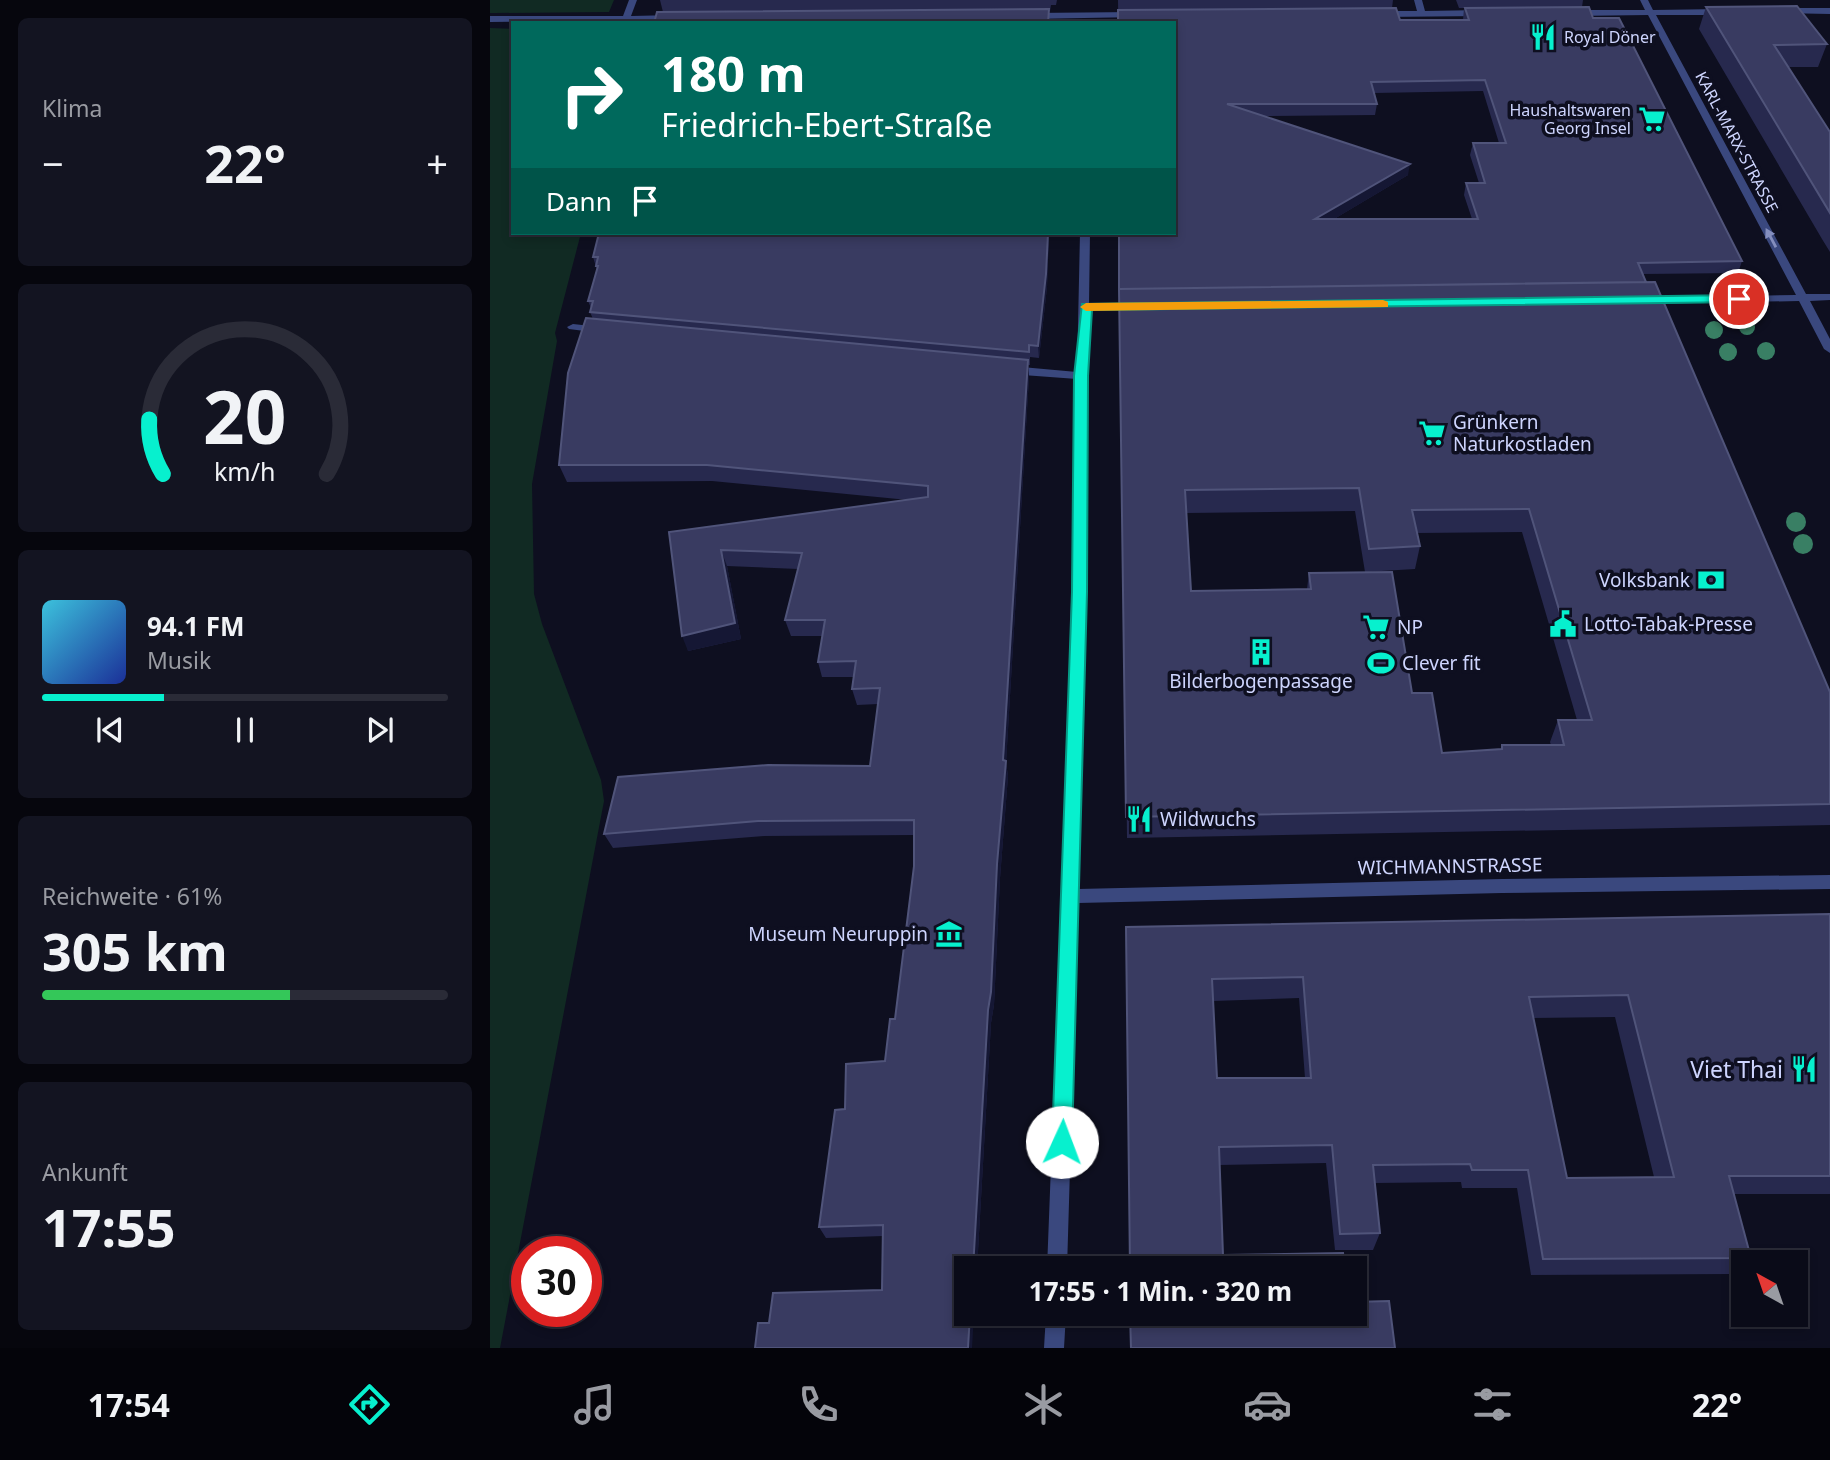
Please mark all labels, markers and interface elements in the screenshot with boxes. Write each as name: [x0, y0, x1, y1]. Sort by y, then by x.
restaurant icon: Royal Döner: [1528, 22, 1558, 52]
place label: Royal Döner: [1564, 26, 1656, 48]
text: 180 m: [661, 40, 806, 106]
icon: right: [546, 49, 637, 140]
street label: KARL-MARX-STRASSE: [1690, 67, 1784, 217]
text: Klima: [42, 92, 103, 124]
place label: Haushaltswaren Georg Insel: [1509, 99, 1631, 139]
text: Friedrich-Ebert-Straße: [661, 103, 992, 146]
supermarket icon: Haushaltswaren Georg Insel: [1637, 104, 1667, 134]
text: 22°: [204, 127, 286, 198]
text: −: [42, 137, 64, 189]
text: +: [426, 137, 448, 189]
icon: arrive: [626, 182, 664, 220]
text: Dann: [546, 183, 612, 219]
one-way arrow: [1765, 228, 1776, 248]
pin: [1709, 269, 1769, 329]
icon: arrive: [1720, 280, 1758, 318]
text: 20: [203, 366, 287, 465]
place label: Grünkern Naturkostladen: [1453, 409, 1592, 457]
supermarket icon: Grünkern Naturkostladen: [1417, 418, 1447, 448]
text: km/h: [214, 454, 276, 488]
bank icon: Volksbank: [1696, 565, 1726, 595]
place label: Volksbank: [1599, 567, 1690, 593]
text: 94.1 FM: [147, 608, 244, 644]
public building icon: Lotto-Tabak-Presse: [1548, 609, 1578, 639]
place label: Lotto-Tabak-Presse: [1584, 611, 1753, 637]
supermarket icon: NP: [1361, 612, 1391, 642]
place label: NP: [1397, 614, 1423, 640]
building icon: Bilderbogenpassage: [1246, 637, 1276, 667]
text: Musik: [147, 644, 211, 676]
sports icon: Clever fit: [1366, 648, 1396, 678]
place label: Clever fit: [1402, 650, 1481, 676]
place label: Bilderbogenpassage: [1169, 668, 1353, 694]
icon: previous: [91, 711, 129, 749]
icon: pause: [226, 711, 264, 749]
icon: next: [361, 711, 399, 749]
restaurant icon: Wildwuchs: [1124, 804, 1154, 834]
place label: Wildwuchs: [1160, 806, 1256, 832]
street label: WICHMANNSTRASSE: [1357, 851, 1543, 881]
text: Reichweite · 61%: [42, 880, 222, 912]
text: 305 km: [42, 915, 228, 986]
museum icon: Museum Neuruppin: [934, 919, 964, 949]
place label: Museum Neuruppin: [748, 921, 928, 947]
place label: Viet Thai: [1690, 1053, 1783, 1085]
restaurant icon: Viet Thai: [1789, 1054, 1819, 1084]
position arrow: [1025, 1105, 1099, 1179]
text: Ankunft: [42, 1156, 128, 1188]
text: 17:55: [42, 1191, 176, 1262]
speed limit sign: 30: [511, 1236, 602, 1327]
north arrow: [1731, 1250, 1808, 1326]
map controls: [1731, 1250, 1808, 1327]
text: 17:55 · 1 Min. · 320 m: [1029, 1273, 1292, 1309]
icon: directions: [345, 1380, 394, 1429]
icon: music: [570, 1380, 619, 1429]
icon: phone: [794, 1380, 843, 1429]
icon: climate: [1019, 1380, 1068, 1429]
icon: car: [1243, 1380, 1292, 1429]
icon: filters: [1468, 1380, 1517, 1429]
text: 17:54: [88, 1383, 170, 1426]
text: 22°: [1692, 1383, 1742, 1426]

